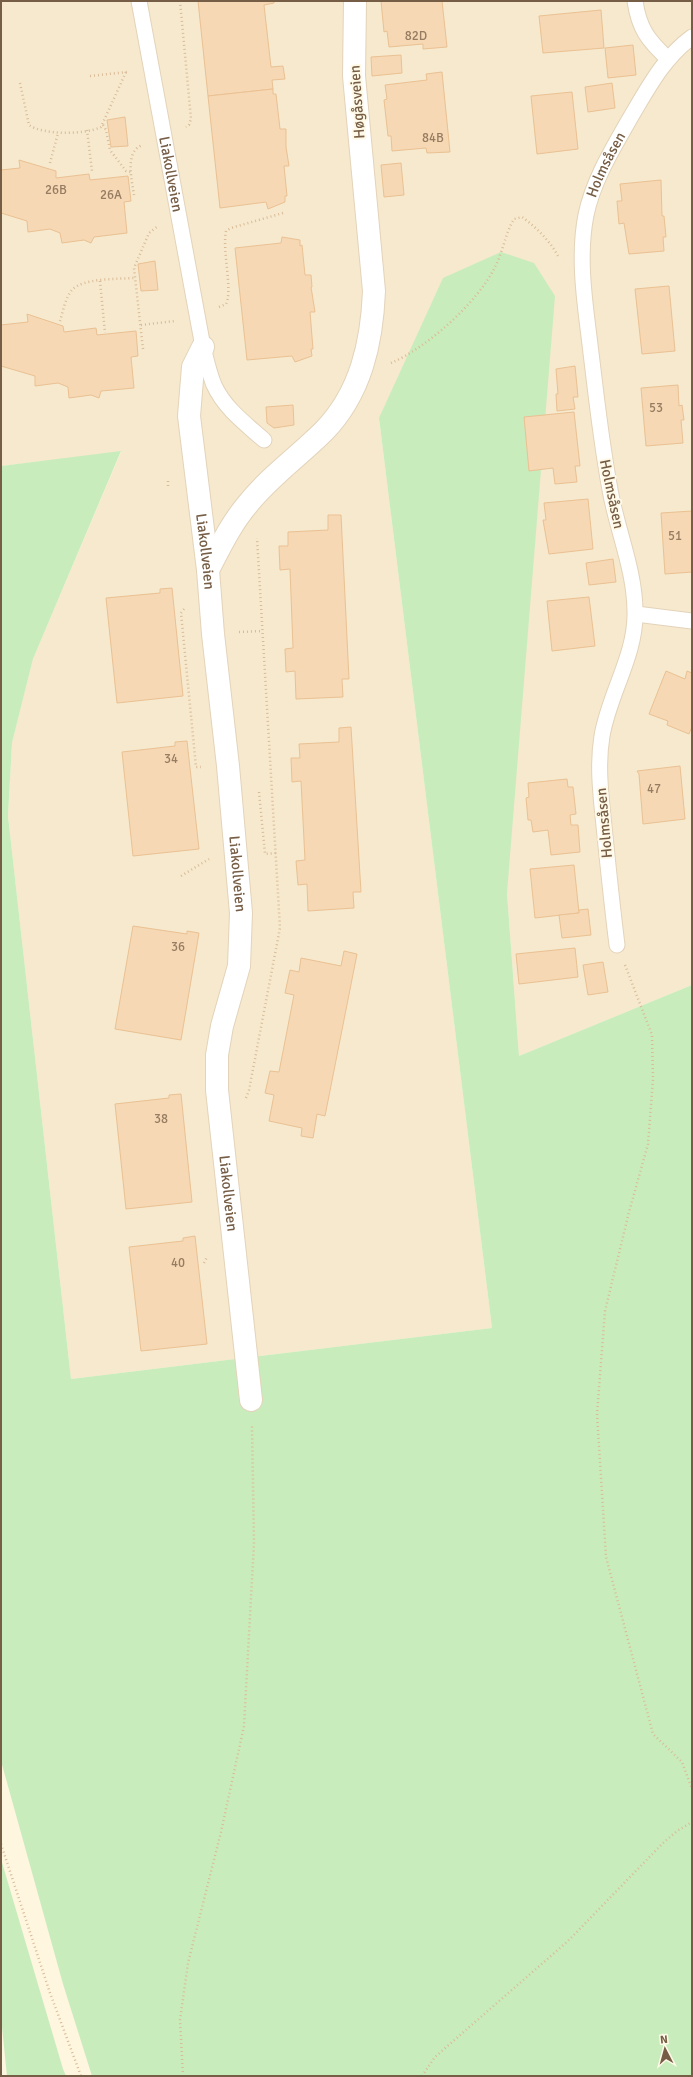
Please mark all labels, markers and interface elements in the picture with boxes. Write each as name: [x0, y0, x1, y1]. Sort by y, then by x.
house number: 82D: [405, 28, 427, 44]
street label: Høgåsveien: [345, 65, 369, 139]
street label: Holmsåsen: [582, 129, 629, 200]
house number: 84B: [422, 130, 444, 146]
street label: Liakollveien: [155, 135, 187, 213]
house number: 26B: [45, 182, 67, 198]
house number: 26A: [100, 187, 122, 203]
house number: 53: [649, 400, 663, 416]
street label: Holmsåsen: [596, 458, 628, 530]
street label: Liakollveien: [192, 512, 219, 590]
house number: 51: [668, 528, 682, 544]
house number: 34: [164, 751, 178, 767]
house number: 47: [647, 781, 661, 797]
street label: Holmsåsen: [592, 787, 616, 859]
street label: Liakollveien: [225, 835, 250, 913]
house number: 36: [171, 939, 185, 955]
house number: 38: [154, 1111, 168, 1127]
street label: Liakollveien: [215, 1154, 241, 1232]
house number: 40: [171, 1255, 185, 1271]
north arrow: [645, 2029, 685, 2069]
text: N: [660, 2033, 668, 2046]

